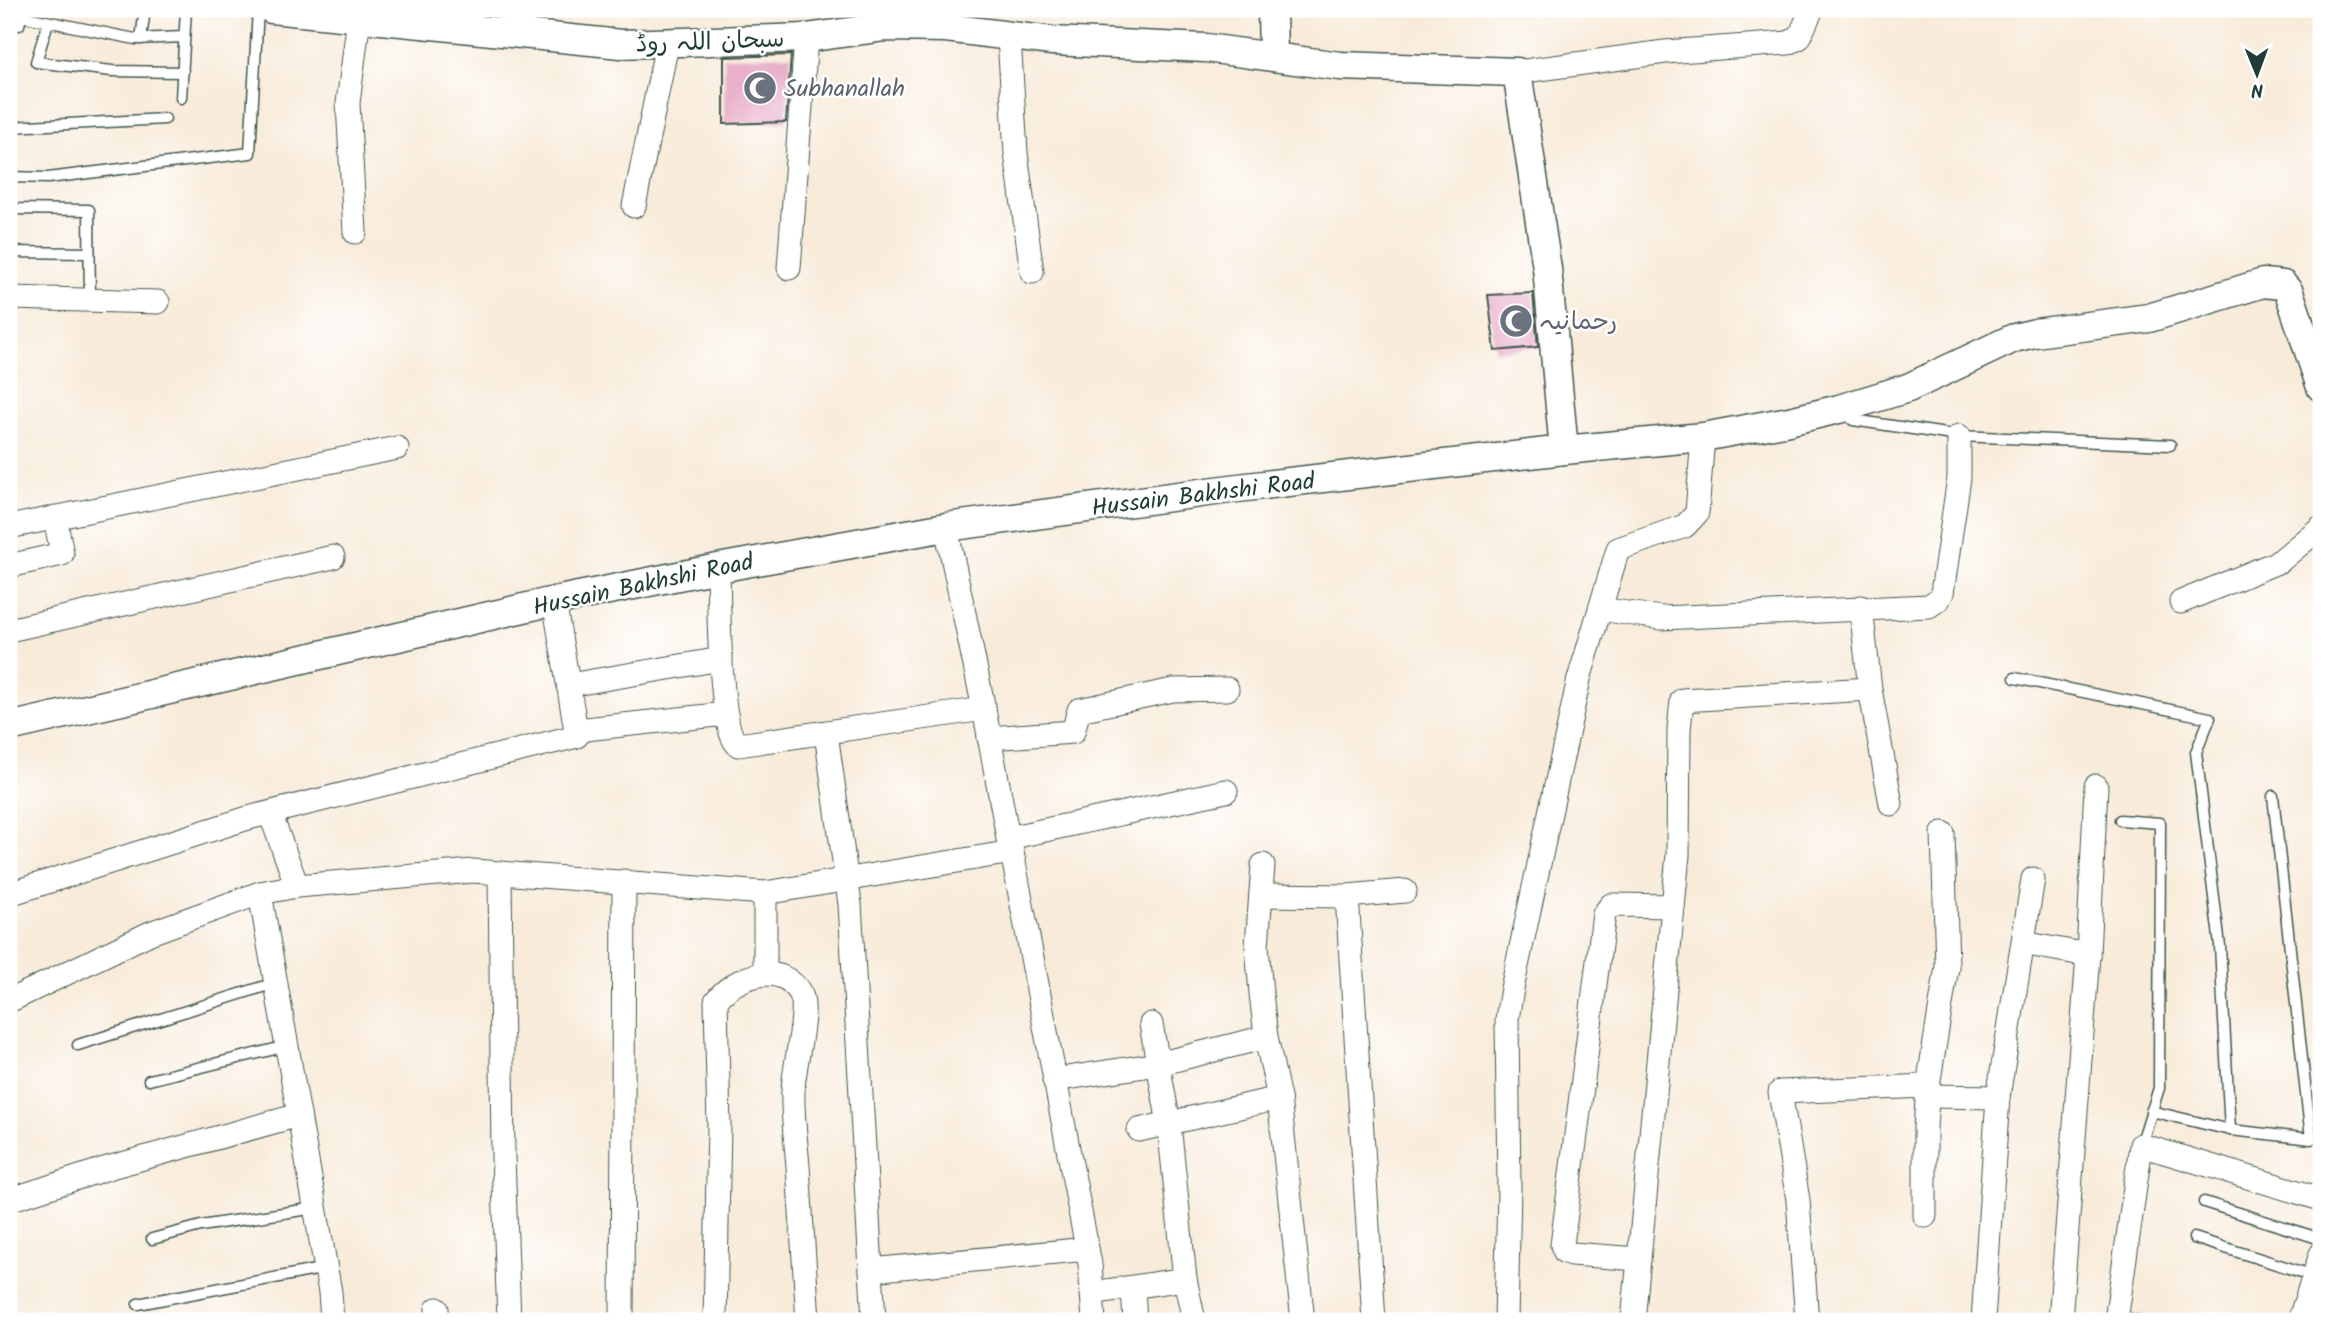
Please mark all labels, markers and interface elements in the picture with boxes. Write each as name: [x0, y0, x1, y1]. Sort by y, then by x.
street label: سبحان اللہ روڈ: [635, 20, 785, 65]
north arrow: [2222, 38, 2292, 108]
mosque icon: Subhanallah: [741, 69, 779, 107]
place label: Subhanallah: [784, 70, 905, 109]
text: N: [2251, 74, 2264, 104]
mosque icon: رحمانیہ: [1497, 302, 1535, 340]
place label: رحمانیہ: [1540, 303, 1617, 342]
street label: Hussain Bakhshi Road: [1089, 462, 1318, 529]
street label: Hussain Bakhshi Road: [529, 543, 758, 628]

